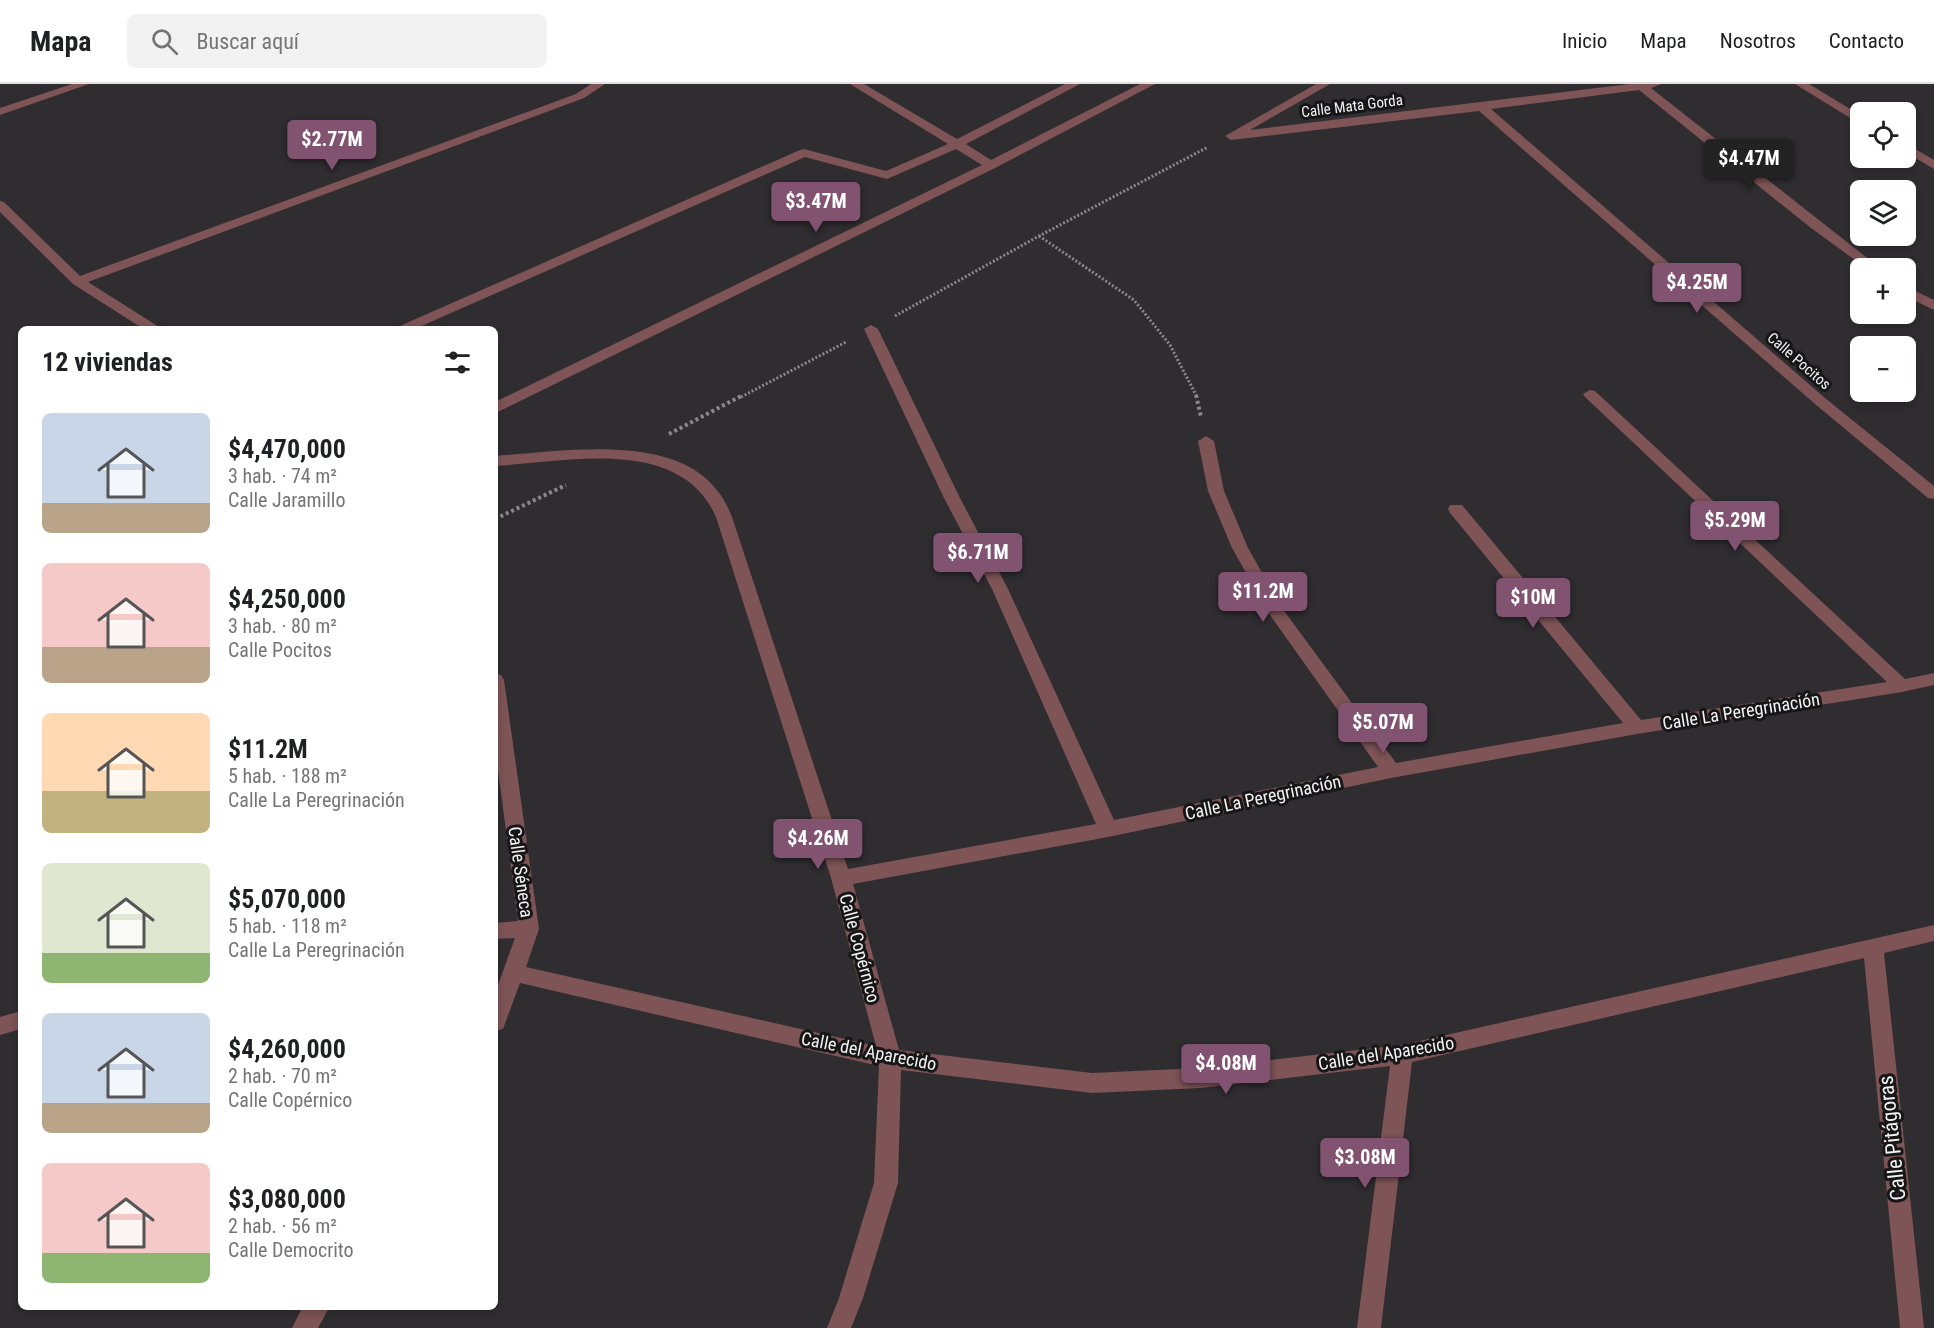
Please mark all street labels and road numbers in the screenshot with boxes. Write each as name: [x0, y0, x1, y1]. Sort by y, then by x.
street label: Calle Mata Gorda: [1300, 91, 1404, 121]
street label: Calle Pocitos: [1764, 329, 1834, 393]
street label: Calle La Peregrinación: [1661, 688, 1821, 734]
street label: Calle La Peregrinación: [1183, 770, 1343, 824]
street label: Calle Séneca: [504, 825, 538, 919]
street label: Calle Copérnico: [835, 891, 885, 1005]
street label: Calle del Aparecido: [800, 1028, 938, 1074]
street label: Calle del Aparecido: [1317, 1032, 1455, 1074]
street label: Calle Pitágoras: [1874, 1074, 1910, 1202]

